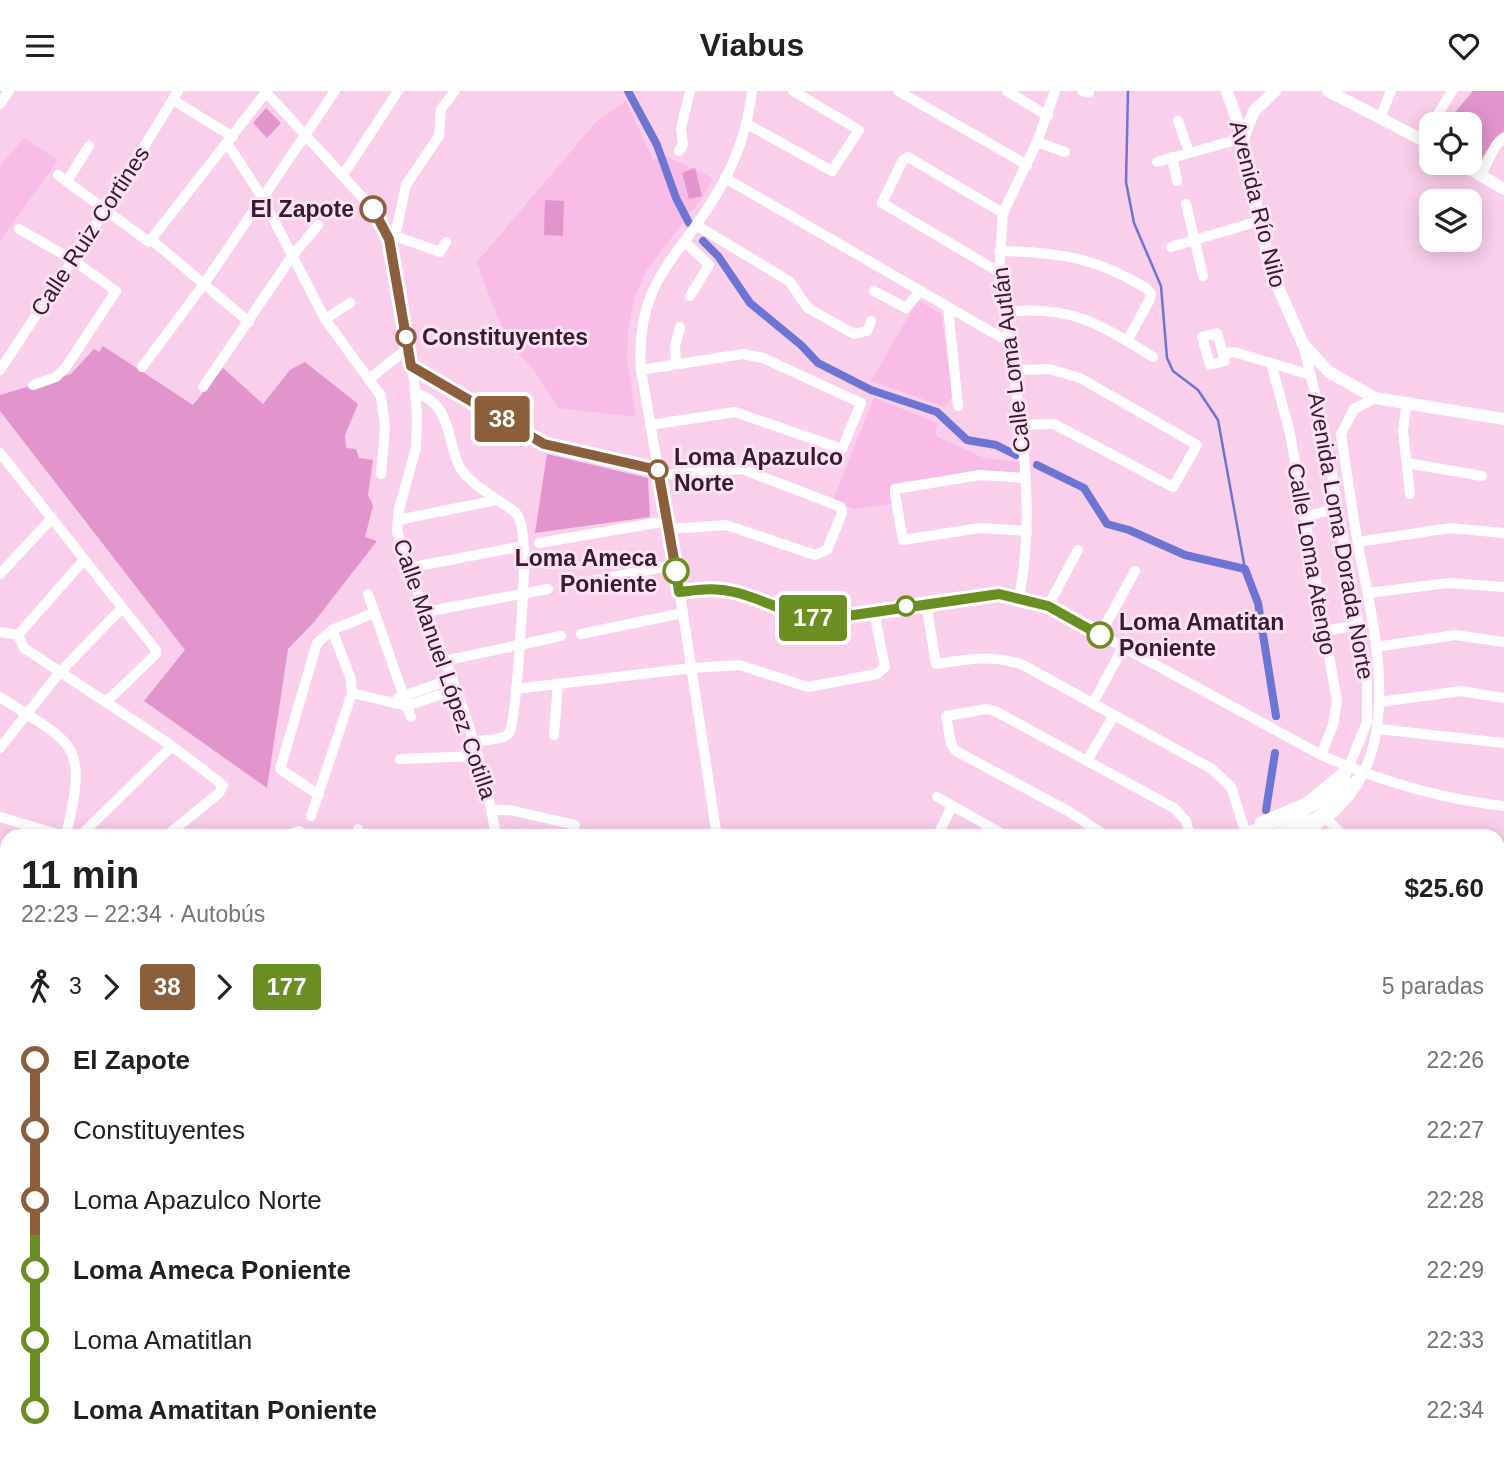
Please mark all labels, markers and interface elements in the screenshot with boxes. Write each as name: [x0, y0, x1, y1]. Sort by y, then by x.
icon: menu: [21, 27, 59, 65]
text: Viabus: [700, 27, 804, 63]
icon: heart: [1445, 27, 1483, 65]
map controls: [1419, 112, 1482, 252]
button: locate: [1419, 112, 1482, 175]
street label: Avenida Río Nilo: [1225, 118, 1291, 290]
street label: Calle Ruiz Cortines: [25, 141, 155, 321]
button: layers: [1419, 189, 1482, 252]
place label: El Zapote: [250, 196, 354, 222]
marker: El Zapote: [360, 196, 386, 222]
street label: Calle Loma Autlán: [987, 266, 1035, 454]
place label: Constituyentes: [422, 324, 588, 350]
marker: Constituyentes: [396, 327, 416, 347]
street label: Avenida Loma Dorada Norte: [1303, 390, 1379, 682]
line badge: 38: [470, 396, 534, 442]
text: 38: [489, 405, 515, 432]
place label: Loma Apazulco Norte: [674, 444, 843, 496]
marker: Loma Apazulco Norte: [648, 460, 668, 480]
street label: Calle Loma Atengo: [1282, 461, 1342, 657]
street label: Calle Manuel López Cotilla: [388, 535, 502, 803]
place label: Loma Ameca Poniente: [515, 545, 657, 597]
marker: Loma Ameca Poniente: [663, 558, 689, 584]
line badge: 177: [773, 595, 853, 641]
unlabelled marker: [896, 596, 916, 616]
text: 177: [793, 604, 833, 631]
place label: Loma Amatitan Poniente: [1119, 609, 1284, 661]
marker: Loma Amatitan Poniente: [1087, 622, 1113, 648]
text: 11 min: [21, 854, 139, 896]
text: $25.60: [1404, 873, 1484, 903]
text: 22:23 – 22:34 · Autobús: [21, 901, 265, 927]
icon: walk: [21, 968, 59, 1006]
icon: forward: [92, 968, 130, 1006]
icon: forward: [205, 968, 243, 1006]
text: 3: [69, 973, 82, 999]
text: 38: [154, 973, 181, 1000]
text: 177: [267, 973, 307, 1000]
text: 5 paradas: [1382, 973, 1484, 999]
text: El Zapote: [73, 1045, 190, 1075]
text: 22:26: [1426, 1047, 1484, 1073]
text: Constituyentes: [73, 1115, 245, 1145]
text: 22:27: [1426, 1117, 1484, 1143]
text: Loma Apazulco Norte: [73, 1185, 322, 1215]
text: 22:28: [1426, 1187, 1484, 1213]
text: Loma Ameca Poniente: [73, 1255, 351, 1285]
text: 22:29: [1426, 1257, 1484, 1283]
text: Loma Amatitlan: [73, 1325, 252, 1355]
text: 22:33: [1426, 1327, 1484, 1353]
text: Loma Amatitan Poniente: [73, 1395, 377, 1425]
text: 22:34: [1426, 1397, 1484, 1423]

